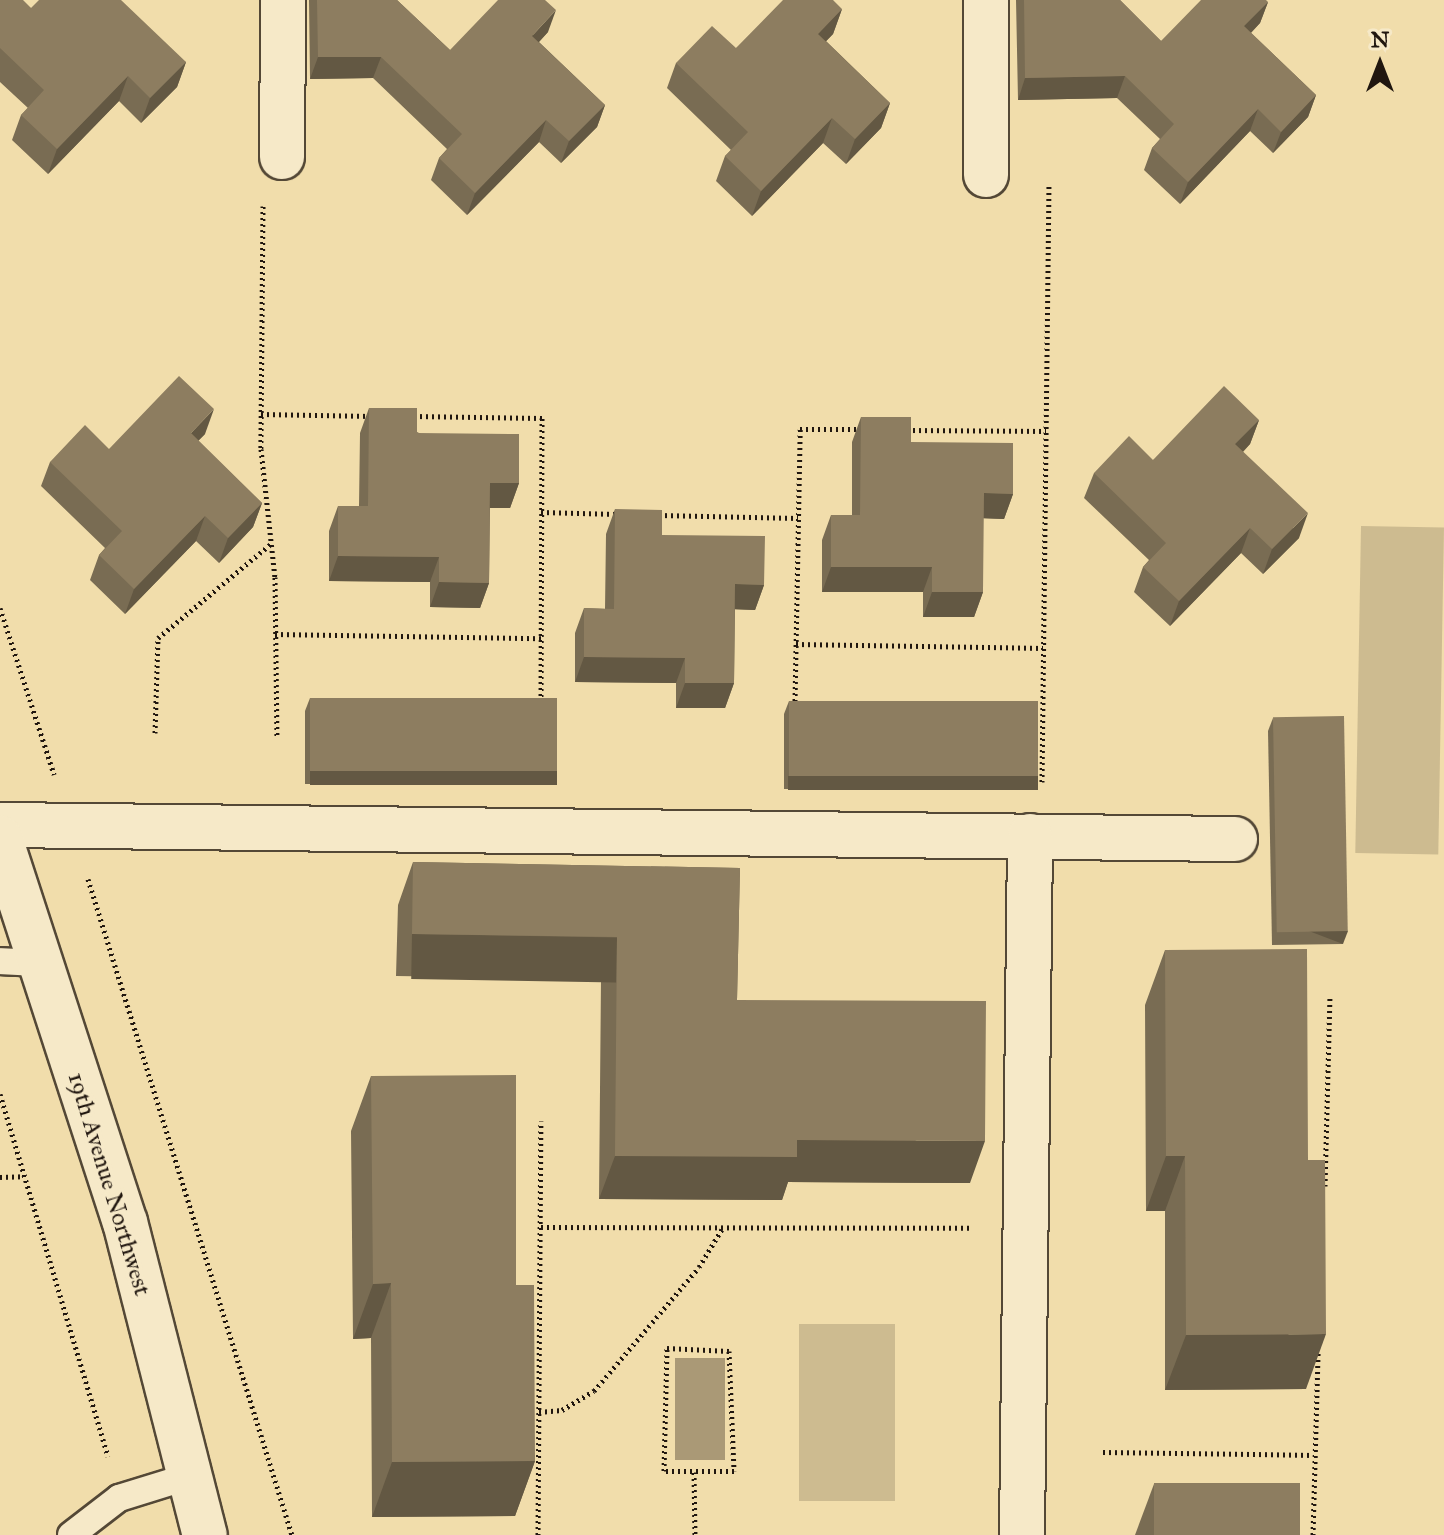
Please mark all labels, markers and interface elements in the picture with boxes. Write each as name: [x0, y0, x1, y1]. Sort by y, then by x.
north arrow: [1340, 24, 1420, 104]
text: N: [1371, 26, 1389, 53]
street label: 19th Avenue Northwest: [61, 1069, 157, 1299]

